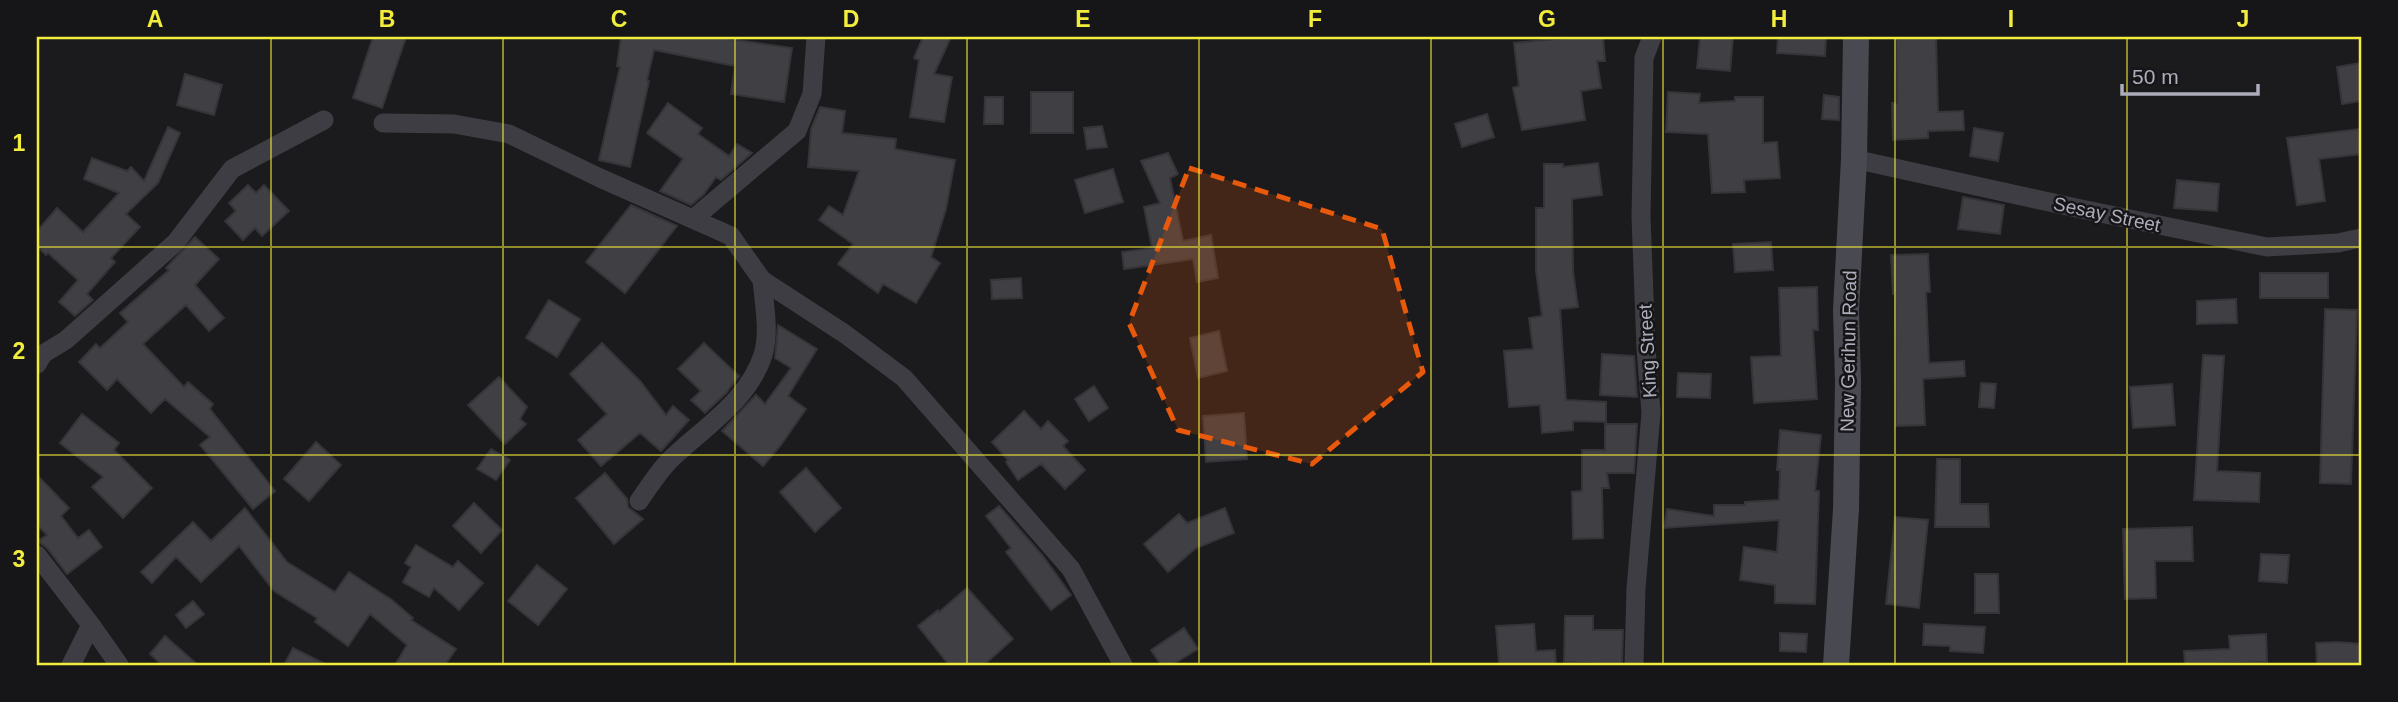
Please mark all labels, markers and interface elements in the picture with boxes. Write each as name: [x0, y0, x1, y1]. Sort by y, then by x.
text: A: [147, 6, 163, 32]
text: B: [379, 6, 395, 32]
text: C: [611, 6, 627, 32]
text: D: [843, 6, 859, 32]
text: E: [1075, 6, 1091, 32]
text: F: [1308, 6, 1322, 32]
text: G: [1538, 6, 1556, 32]
text: H: [1771, 6, 1787, 32]
text: I: [2008, 6, 2014, 32]
text: J: [2237, 6, 2249, 32]
scale bar: [2122, 52, 2258, 96]
text: 50 m: [2132, 65, 2179, 88]
text: 1: [13, 130, 26, 156]
street label: Sesay Street: [2052, 193, 2163, 236]
street label: New Gerihun Road: [1837, 270, 1860, 432]
street label: King Street: [1635, 303, 1660, 398]
text: 2: [13, 338, 25, 364]
text: 3: [13, 546, 25, 572]

